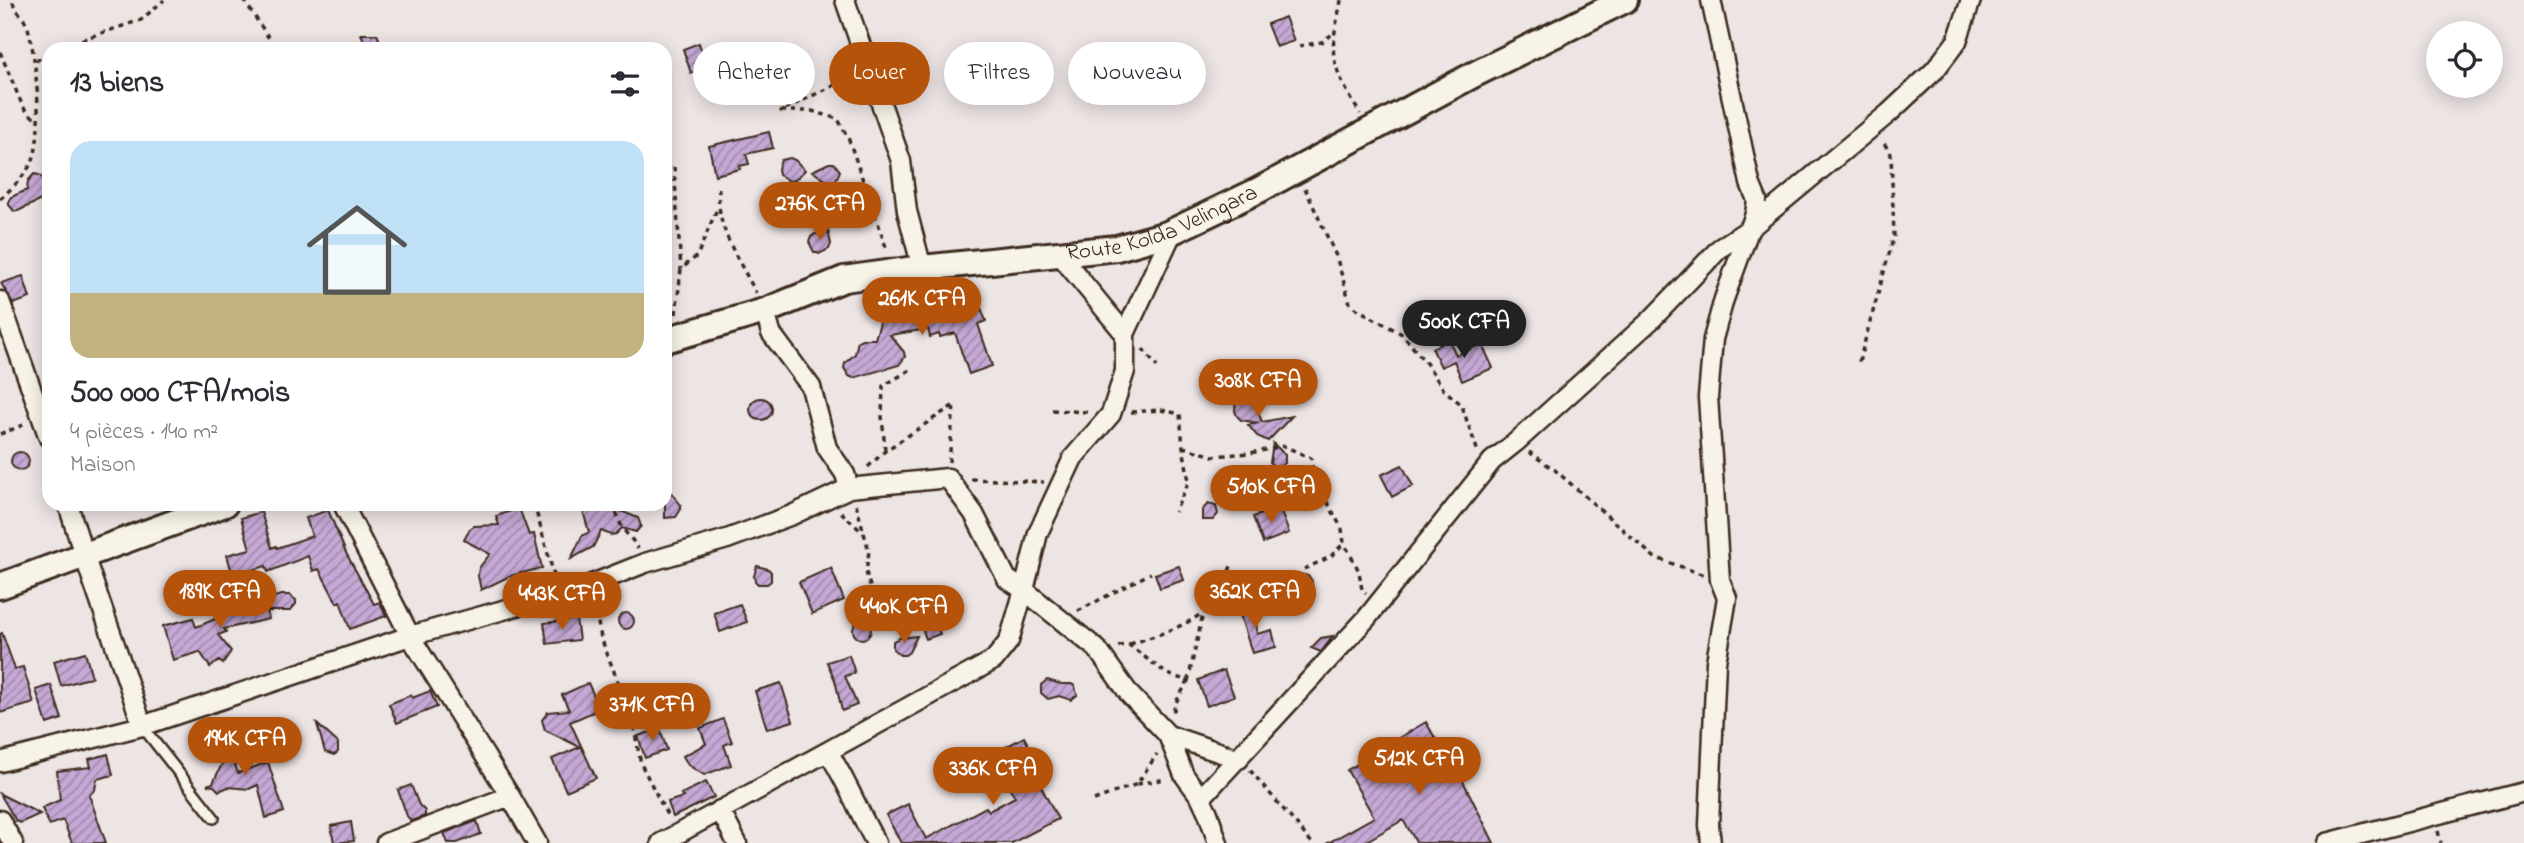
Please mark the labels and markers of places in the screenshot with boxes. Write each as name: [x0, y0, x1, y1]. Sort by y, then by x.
pin: 276K CFA: [748, 182, 892, 242]
pin: 261K CFA: [850, 278, 994, 337]
pin: 500K CFA: [1392, 300, 1536, 360]
pin: 308K CFA: [1186, 360, 1330, 419]
pin: 510K CFA: [1199, 466, 1343, 525]
pin: 189K CFA: [148, 570, 292, 630]
pin: 362K CFA: [1183, 570, 1327, 630]
pin: 443K CFA: [490, 572, 634, 632]
pin: 440K CFA: [832, 586, 976, 645]
pin: 371K CFA: [580, 684, 724, 743]
pin: 194K CFA: [173, 718, 317, 777]
pin: 512K CFA: [1347, 738, 1491, 797]
pin: 336K CFA: [921, 748, 1065, 807]

